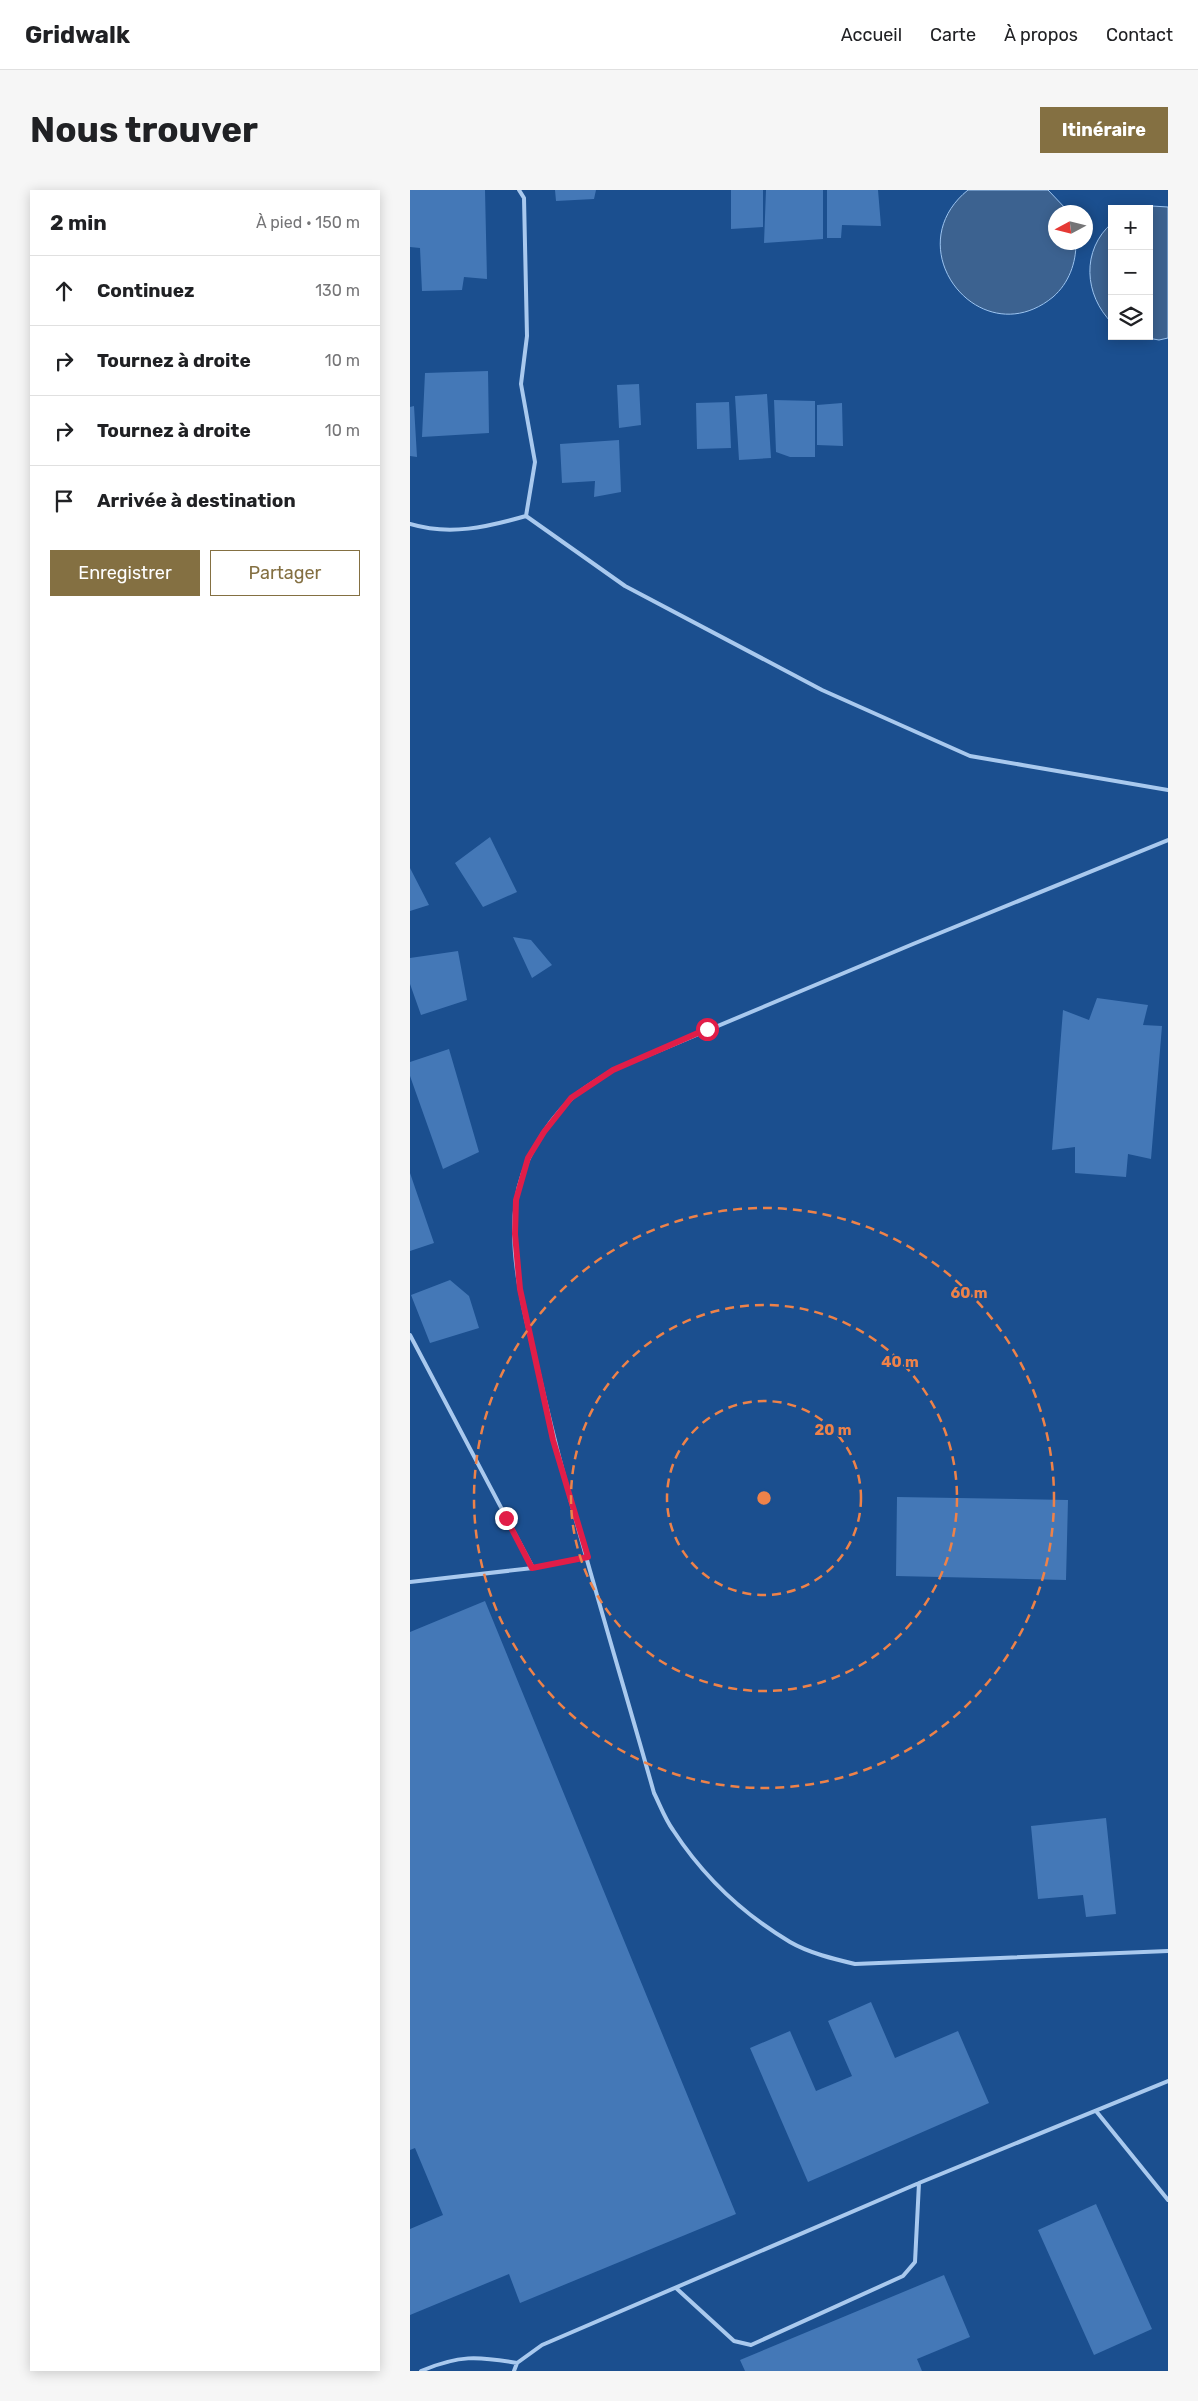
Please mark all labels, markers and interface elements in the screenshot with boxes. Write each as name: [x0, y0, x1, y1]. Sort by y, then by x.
text: Gridwalk: [25, 21, 130, 49]
text: Accueil: [841, 24, 902, 46]
text: Carte: [930, 24, 976, 46]
text: À propos: [1004, 24, 1078, 46]
text: Contact: [1106, 24, 1173, 46]
button: Itinéraire: [1040, 107, 1168, 153]
text: Nous trouver: [30, 109, 258, 151]
north arrow: [1048, 205, 1093, 250]
map controls: [1108, 205, 1153, 340]
button: +: [1108, 205, 1153, 250]
text: 2 min: [50, 210, 107, 235]
text: À pied · 150 m: [256, 213, 360, 232]
button: −: [1108, 250, 1153, 295]
icon: ahead: [50, 277, 78, 305]
text: Continuez: [97, 279, 195, 302]
text: 130 m: [315, 281, 360, 300]
button: layers: [1108, 295, 1153, 340]
icon: right: [50, 347, 78, 375]
text: Tournez à droite: [97, 349, 251, 372]
text: 10 m: [325, 351, 360, 370]
icon: right: [50, 417, 78, 445]
text: Tournez à droite: [97, 419, 251, 442]
text: 10 m: [325, 421, 360, 440]
icon: arrive: [50, 487, 78, 515]
text: Arrivée à destination: [97, 489, 296, 512]
button: Enregistrer: [50, 550, 200, 596]
button: Partager: [210, 550, 360, 596]
route start: [696, 1018, 719, 1041]
text: 60 m: [951, 1284, 987, 1302]
text: 40 m: [881, 1353, 919, 1371]
text: 20 m: [815, 1421, 851, 1439]
centre of rings: [755, 1489, 773, 1507]
route end: [495, 1507, 518, 1530]

